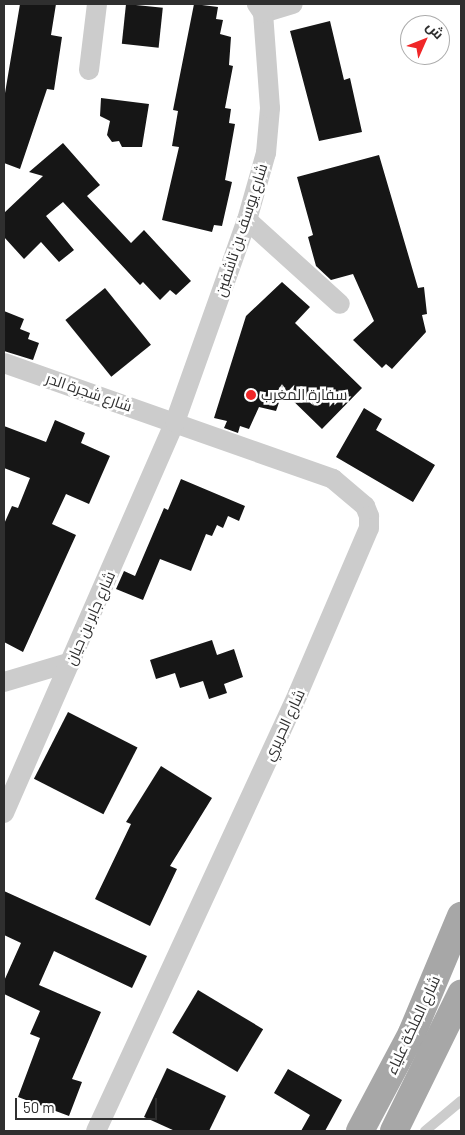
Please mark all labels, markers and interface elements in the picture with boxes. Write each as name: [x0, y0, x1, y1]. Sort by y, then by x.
north arrow: [400, 15, 450, 65]
text: ش: [423, 18, 448, 42]
street label: شارع يوسف بن تاشفين: [211, 161, 271, 299]
street label: شارع شجرة الدر: [44, 369, 134, 415]
place label: سفارة المغرب: [261, 386, 347, 404]
marker: سفارة المغرب: [245, 389, 257, 401]
street label: شارع جابر بن حيان: [61, 568, 119, 668]
street label: شارع الحريري: [260, 686, 308, 764]
street label: شارع الملكة علياء: [382, 973, 444, 1077]
scale bar: [18, 1088, 160, 1120]
text: 50 m: [23, 1098, 55, 1116]

